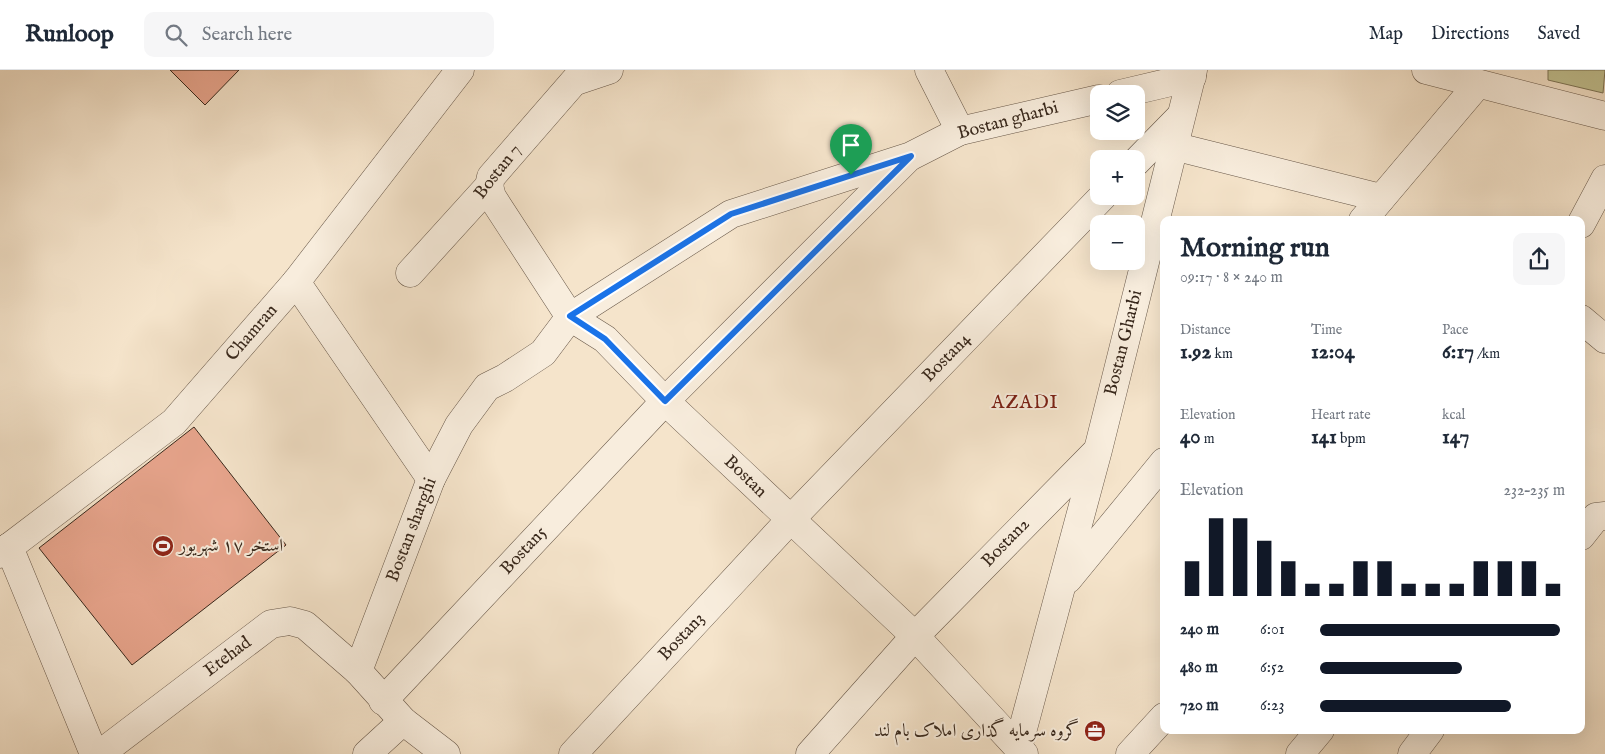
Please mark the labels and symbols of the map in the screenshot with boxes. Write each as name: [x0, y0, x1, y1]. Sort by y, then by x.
street label: Bostan gharbi: [955, 96, 1061, 146]
pin: [830, 124, 872, 175]
street label: Bostan 7: [469, 140, 527, 204]
street label: Bostan Gharbi: [1100, 288, 1148, 398]
street label: Chamran: [221, 299, 283, 366]
street label: Bostan4: [918, 328, 976, 388]
district label: AZADI: [990, 391, 1059, 415]
street label: Bostan: [718, 451, 772, 503]
street label: Bostan sharghi: [382, 474, 442, 585]
street label: Bostan2: [977, 513, 1035, 573]
street label: Bostan5: [496, 522, 553, 580]
sports icon: استخر ١٧ شهریور: [151, 534, 175, 558]
place label: استخر ١٧ شهریور: [177, 535, 283, 558]
street label: Bostan3: [654, 608, 710, 666]
street label: Etehad: [200, 631, 257, 682]
place label: گروه سرمایه گذاری املاک بام لند: [874, 717, 1079, 746]
office icon: گروه سرمایه گذاری املاک بام لند: [1083, 719, 1107, 743]

